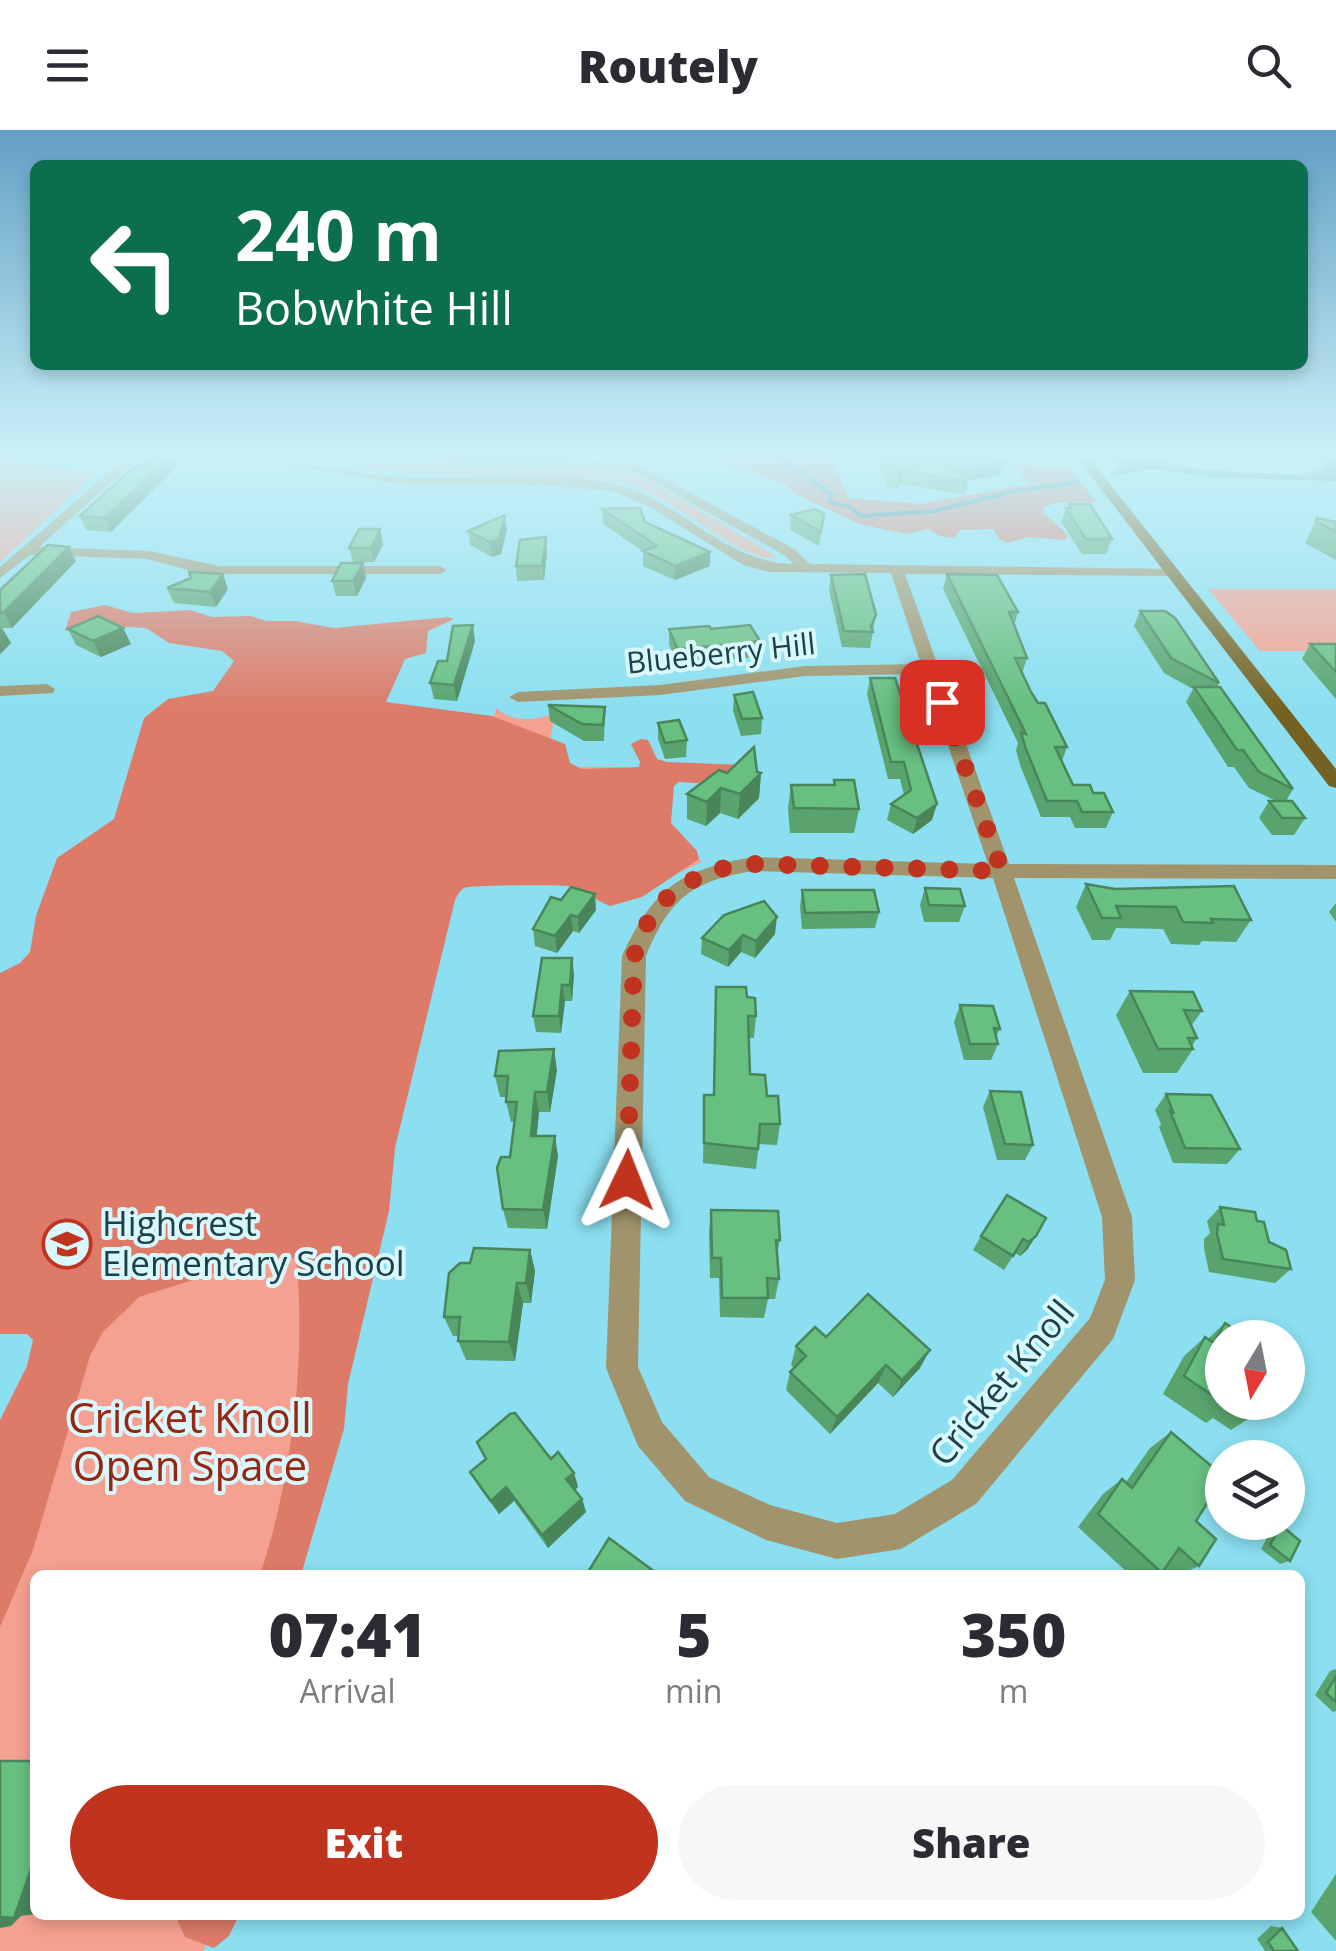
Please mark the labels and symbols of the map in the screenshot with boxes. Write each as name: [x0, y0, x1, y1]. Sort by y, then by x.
street label: Blueberry Hill: [624, 622, 817, 683]
pin: [900, 660, 985, 745]
position arrow: [575, 1128, 679, 1232]
place label: Highcrest Elementary School: [102, 1199, 405, 1286]
school or university icon: Highcrest Elementary School: [41, 1218, 93, 1270]
street label: Cricket Knoll: [918, 1289, 1084, 1475]
north arrow: [1205, 1320, 1305, 1420]
park label: Cricket Knoll Open Space: [68, 1388, 312, 1493]

